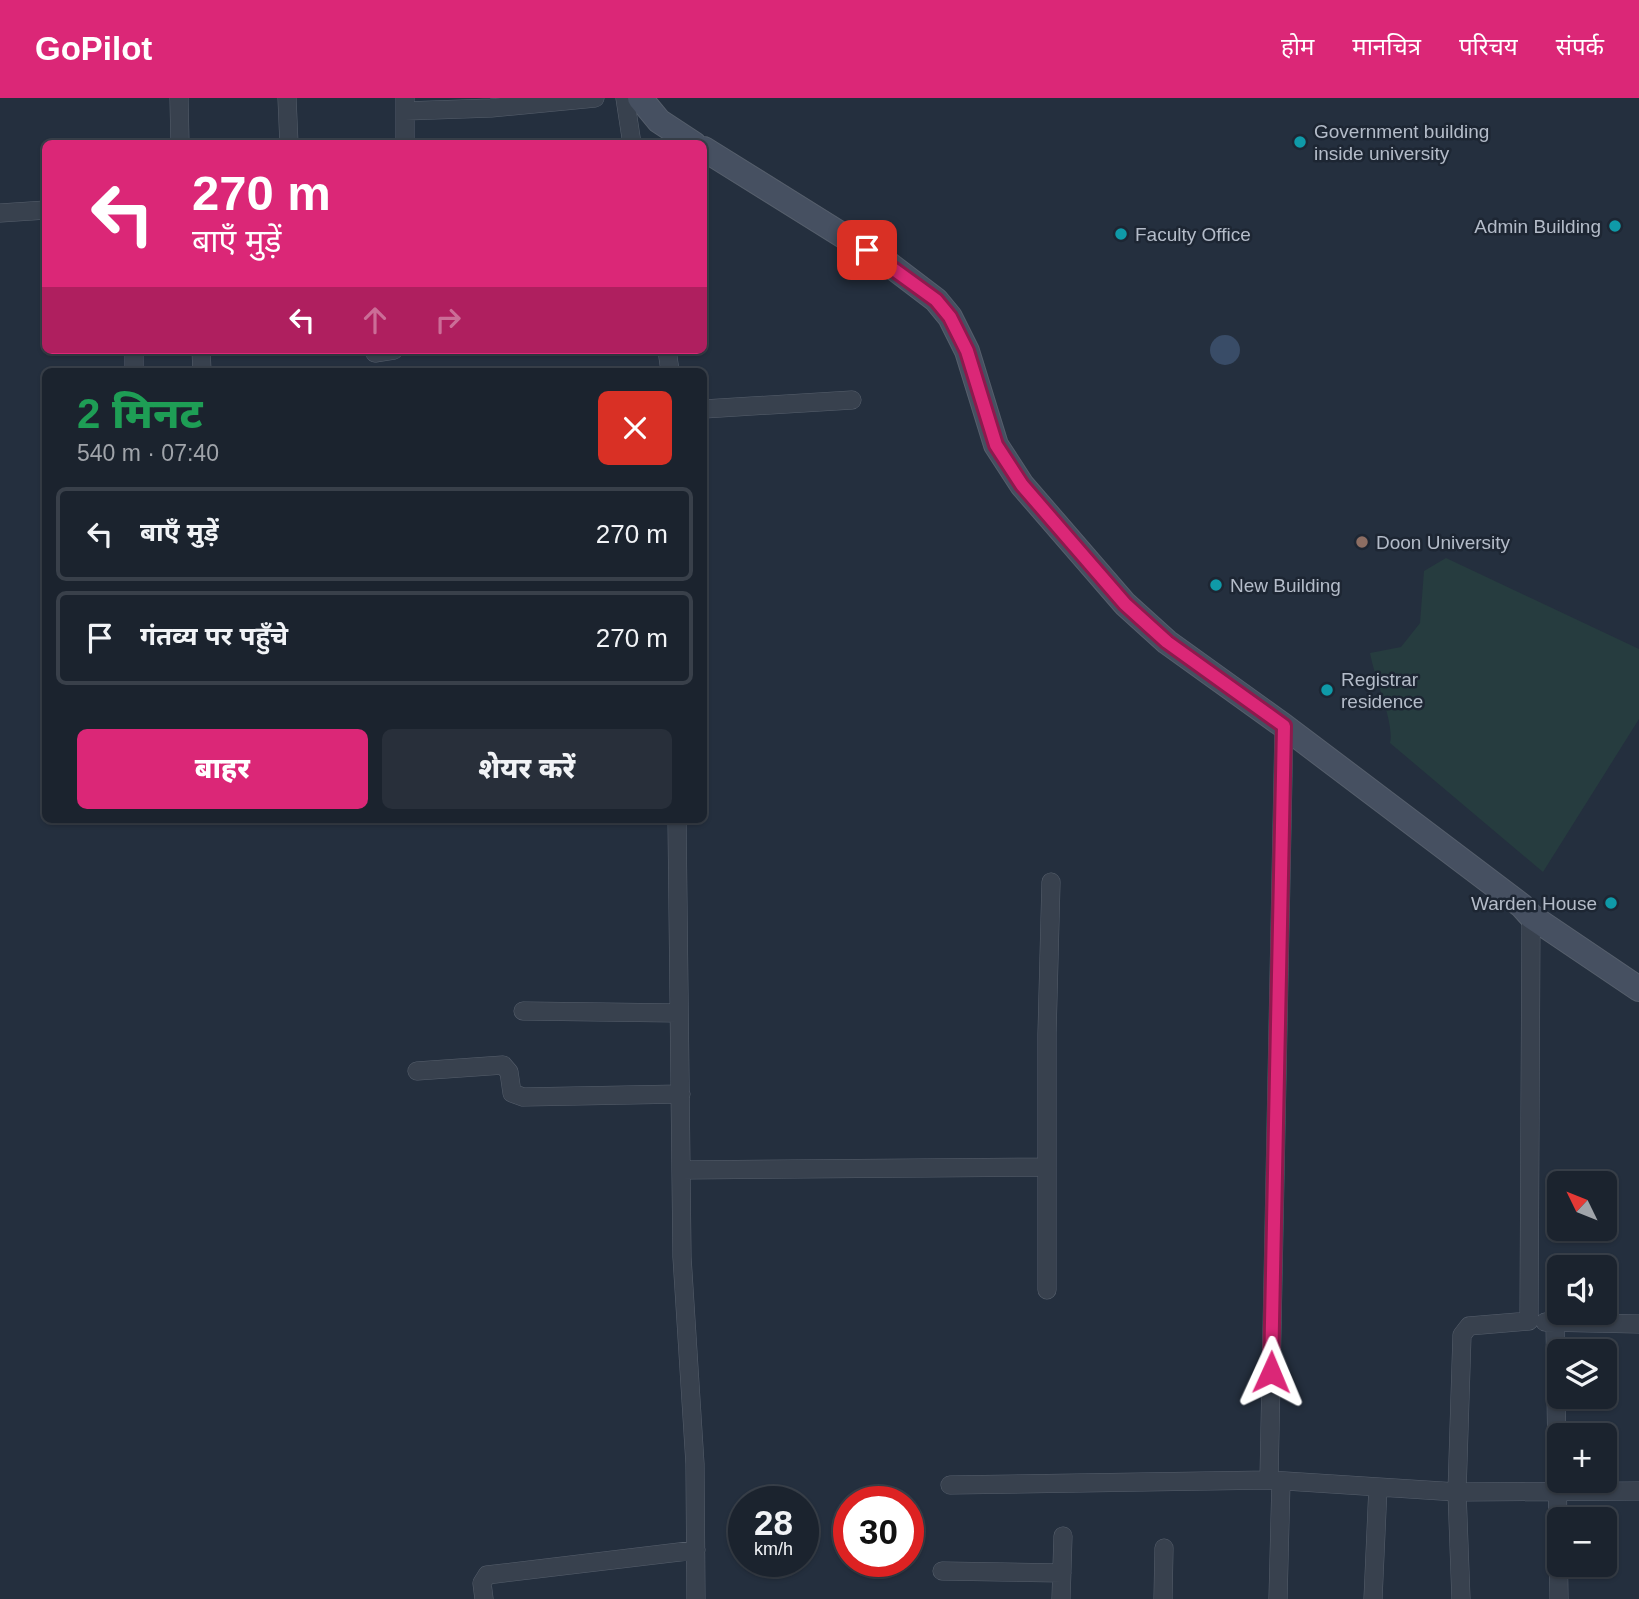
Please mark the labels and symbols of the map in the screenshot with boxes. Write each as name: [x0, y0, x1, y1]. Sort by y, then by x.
place label: Government building inside university: [1314, 121, 1489, 164]
marker: Government building inside university: [1292, 134, 1308, 150]
place label: Admin Building: [1474, 216, 1601, 237]
marker: Admin Building: [1607, 218, 1623, 234]
pin: [837, 220, 897, 280]
place label: Faculty Office: [1135, 224, 1251, 245]
marker: Faculty Office: [1113, 226, 1129, 242]
place label: Doon University: [1376, 532, 1511, 553]
marker: Doon University: [1354, 534, 1370, 550]
place label: New Building: [1230, 575, 1341, 596]
marker: New Building: [1208, 577, 1224, 593]
place label: Registrar residence: [1341, 669, 1423, 712]
marker: Registrar residence: [1319, 682, 1335, 698]
place label: Warden House: [1471, 893, 1597, 914]
marker: Warden House: [1603, 895, 1619, 911]
north arrow: [1547, 1171, 1617, 1241]
position arrow: [1234, 1335, 1308, 1409]
speed limit sign: 30: [833, 1486, 924, 1577]

